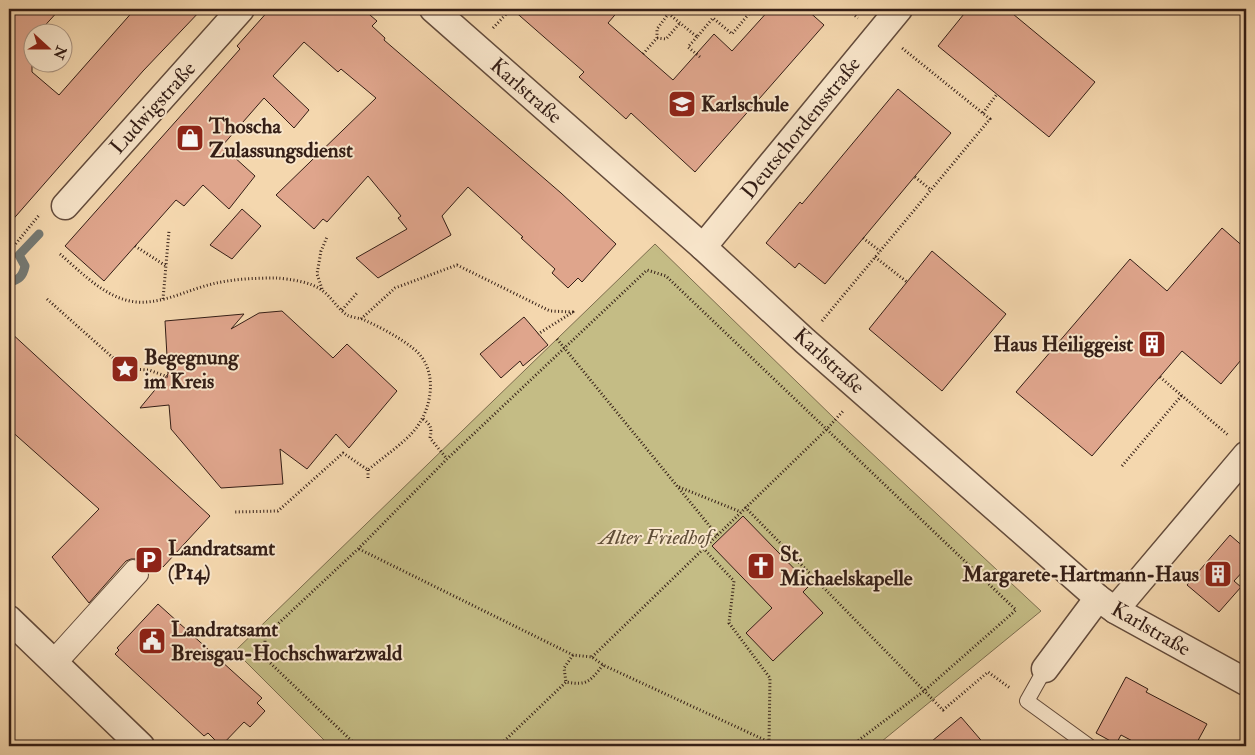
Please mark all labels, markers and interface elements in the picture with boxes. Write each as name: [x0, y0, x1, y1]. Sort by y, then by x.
north arrow: [22, 22, 72, 72]
text: N: [49, 43, 70, 62]
street label: Deutschordensstraße: [735, 51, 867, 205]
street label: Karlstraße: [484, 52, 568, 130]
street label: Ludwigstraße: [104, 56, 202, 160]
school or university icon: Karlschule: [667, 89, 697, 119]
place label: Karlschule: [701, 91, 789, 118]
place label: Thoscha Zulassungsdienst: [208, 113, 353, 164]
shop icon: Thoscha Zulassungsdienst: [175, 123, 205, 153]
street label: Karlstraße: [788, 322, 871, 400]
building icon: Haus Heiliggeist: [1137, 329, 1167, 359]
place label: Haus Heiliggeist: [993, 331, 1133, 358]
place label: Begegnung im Kreis: [143, 344, 239, 395]
place icon: Begegnung im Kreis: [110, 354, 140, 384]
park label: Alter Friedhof: [597, 524, 716, 551]
place label: Landratsamt (P14): [168, 535, 275, 586]
place label: St. Michaelskapelle: [779, 541, 913, 592]
parking icon: Landratsamt (P14): [134, 545, 164, 575]
church icon: St. Michaelskapelle: [746, 551, 776, 581]
building icon: Margarete-Hartmann-Haus: [1203, 559, 1233, 589]
place label: Margarete-Hartmann-Haus: [962, 561, 1199, 588]
street label: Karlstraße: [1107, 596, 1196, 663]
place label: Landratsamt Breisgau-Hochschwarzwald: [171, 616, 403, 667]
public building icon: Landratsamt Breisgau-Hochschwarzwald: [137, 626, 167, 656]

